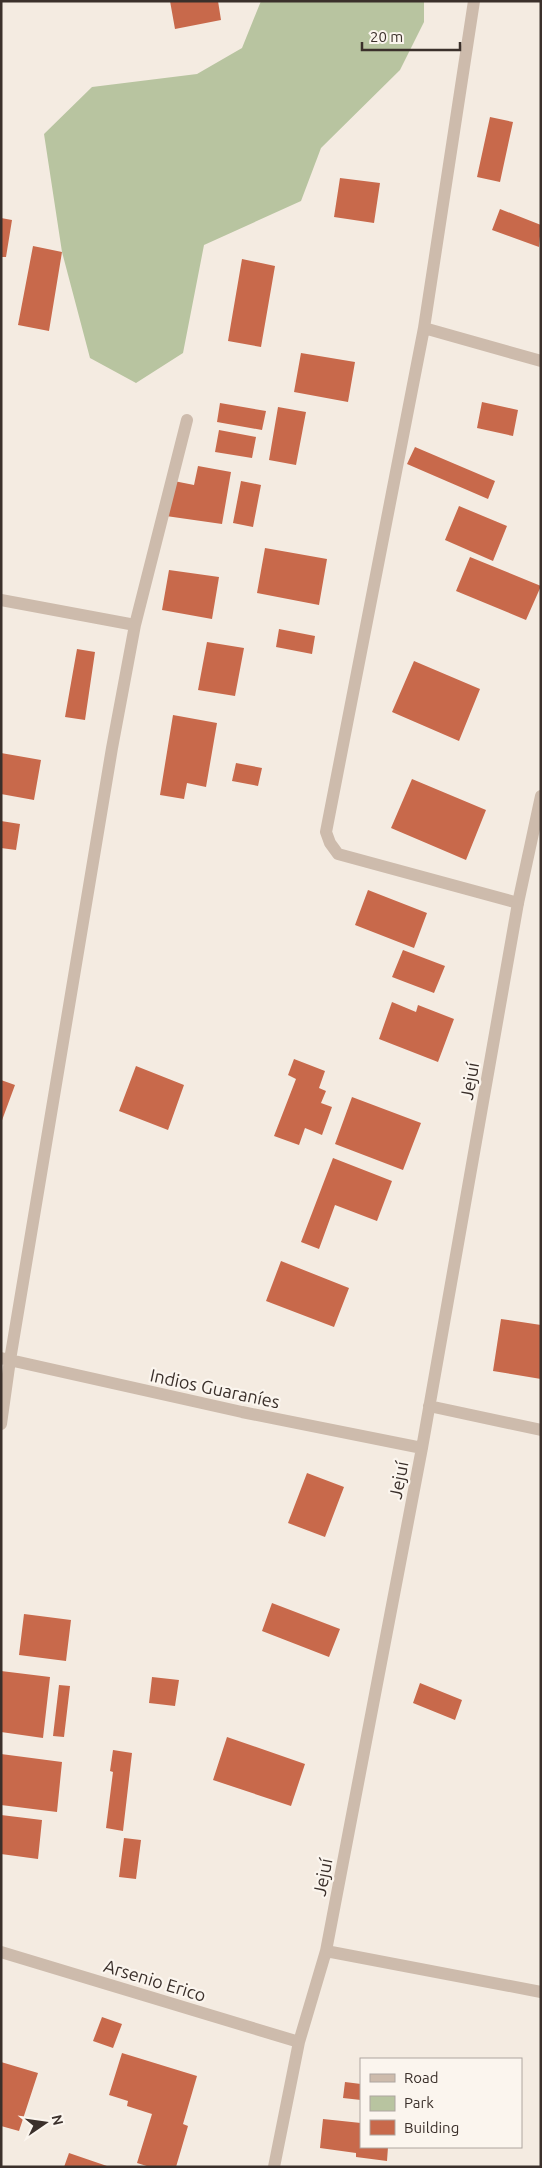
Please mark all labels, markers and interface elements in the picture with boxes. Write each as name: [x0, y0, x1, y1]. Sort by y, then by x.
scale bar: [362, 20, 460, 52]
text: 20 m: [370, 28, 403, 45]
street label: Jejuí: [456, 1060, 482, 1101]
street label: Indios Guaraníes: [148, 1364, 282, 1412]
street label: Jejuí: [385, 1459, 412, 1500]
street label: Jejuí: [309, 1856, 336, 1897]
street label: Arsenio Erico: [102, 1955, 208, 2005]
legend: [360, 2058, 522, 2148]
text: Road: [404, 2069, 439, 2086]
text: Park: [404, 2094, 434, 2111]
north arrow: [20, 2098, 70, 2148]
text: N: [49, 2113, 67, 2127]
text: Building: [404, 2119, 459, 2136]

